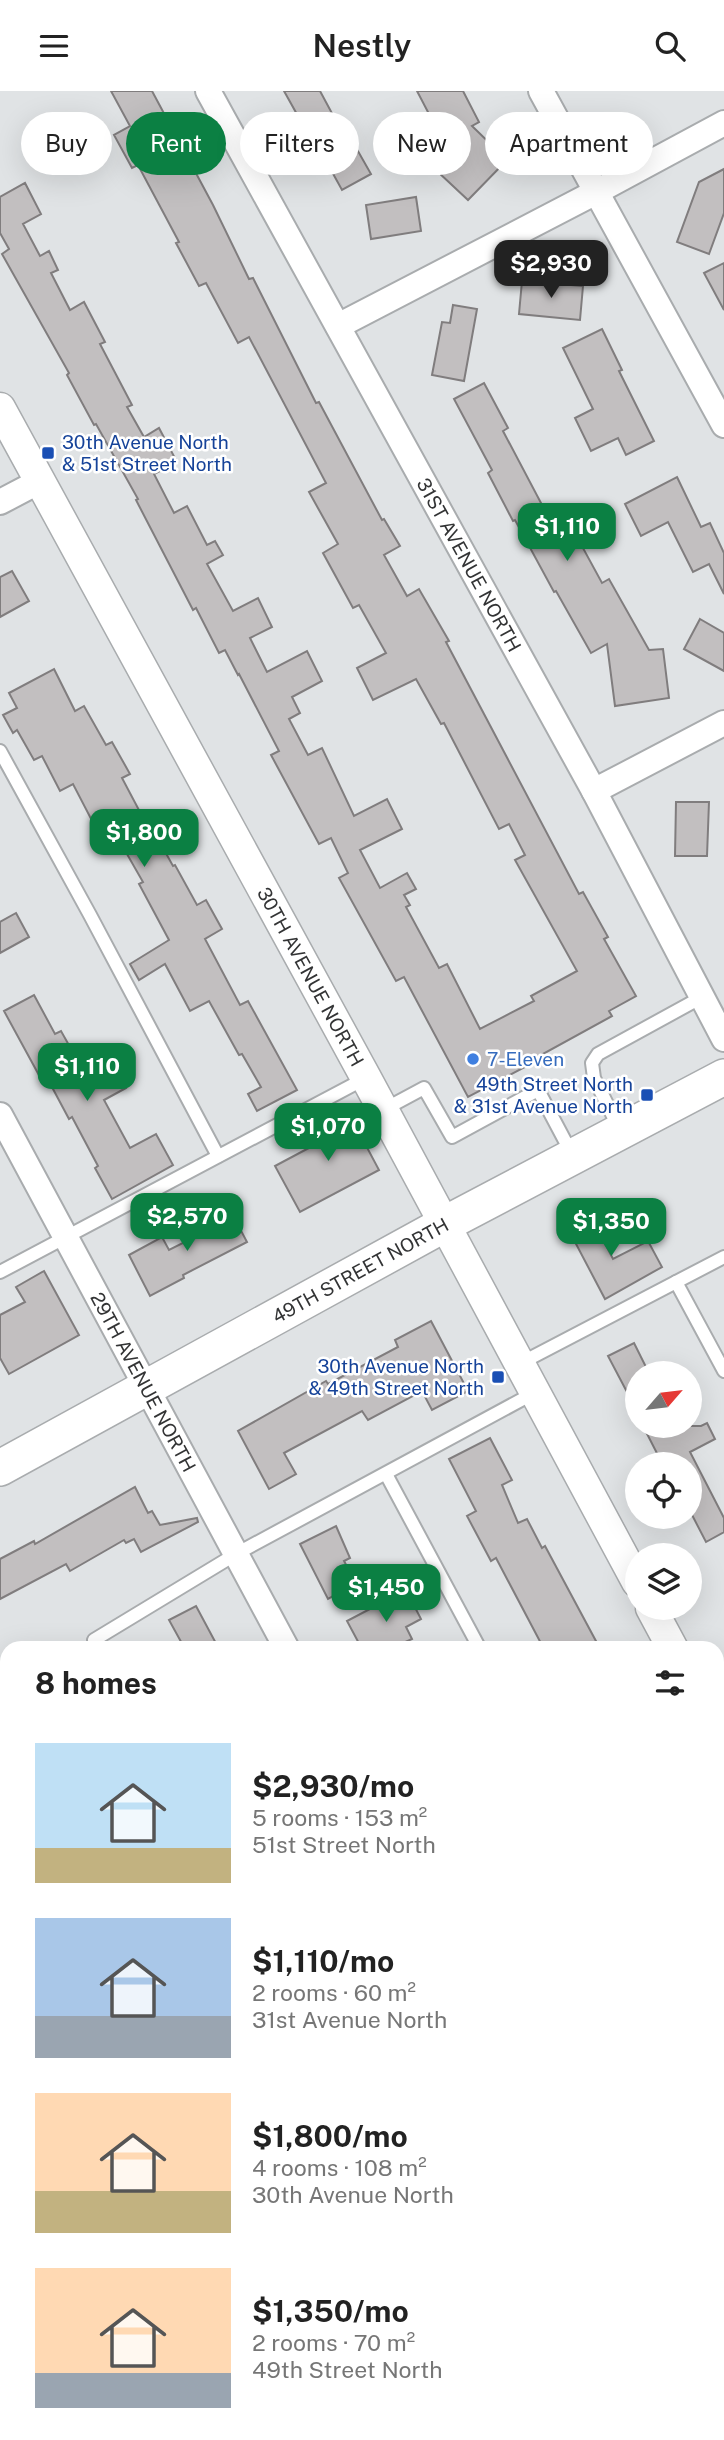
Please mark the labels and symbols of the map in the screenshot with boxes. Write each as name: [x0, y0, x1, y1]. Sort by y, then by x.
pin: $2,930: [494, 241, 608, 300]
place label: 30th Avenue North & 51st Street North: [62, 431, 232, 475]
marker: 30th Avenue North & 51st Street North: [40, 445, 56, 461]
street label: 31ST AVENUE NORTH: [413, 474, 526, 655]
pin: $1,110: [510, 503, 624, 563]
pin: $1,800: [87, 809, 201, 869]
street label: 30TH AVENUE NORTH: [253, 883, 368, 1070]
pin: $1,110: [30, 1044, 144, 1103]
place label: 7-Eleven: [487, 1048, 564, 1070]
marker: 7-Eleven: [465, 1051, 481, 1067]
place label: 49th Street North & 31st Avenue North: [454, 1073, 633, 1117]
marker: 49th Street North & 31st Avenue North: [639, 1087, 655, 1103]
pin: $1,070: [271, 1103, 385, 1163]
pin: $2,570: [130, 1193, 244, 1253]
pin: $1,350: [554, 1199, 668, 1258]
street label: 49TH STREET NORTH: [268, 1213, 452, 1328]
street label: 29TH AVENUE NORTH: [86, 1288, 201, 1475]
place label: 30th Avenue North & 49th Street North: [309, 1355, 484, 1399]
north arrow: [625, 1361, 702, 1439]
marker: 30th Avenue North & 49th Street North: [490, 1369, 506, 1385]
pin: $1,450: [329, 1565, 443, 1624]

